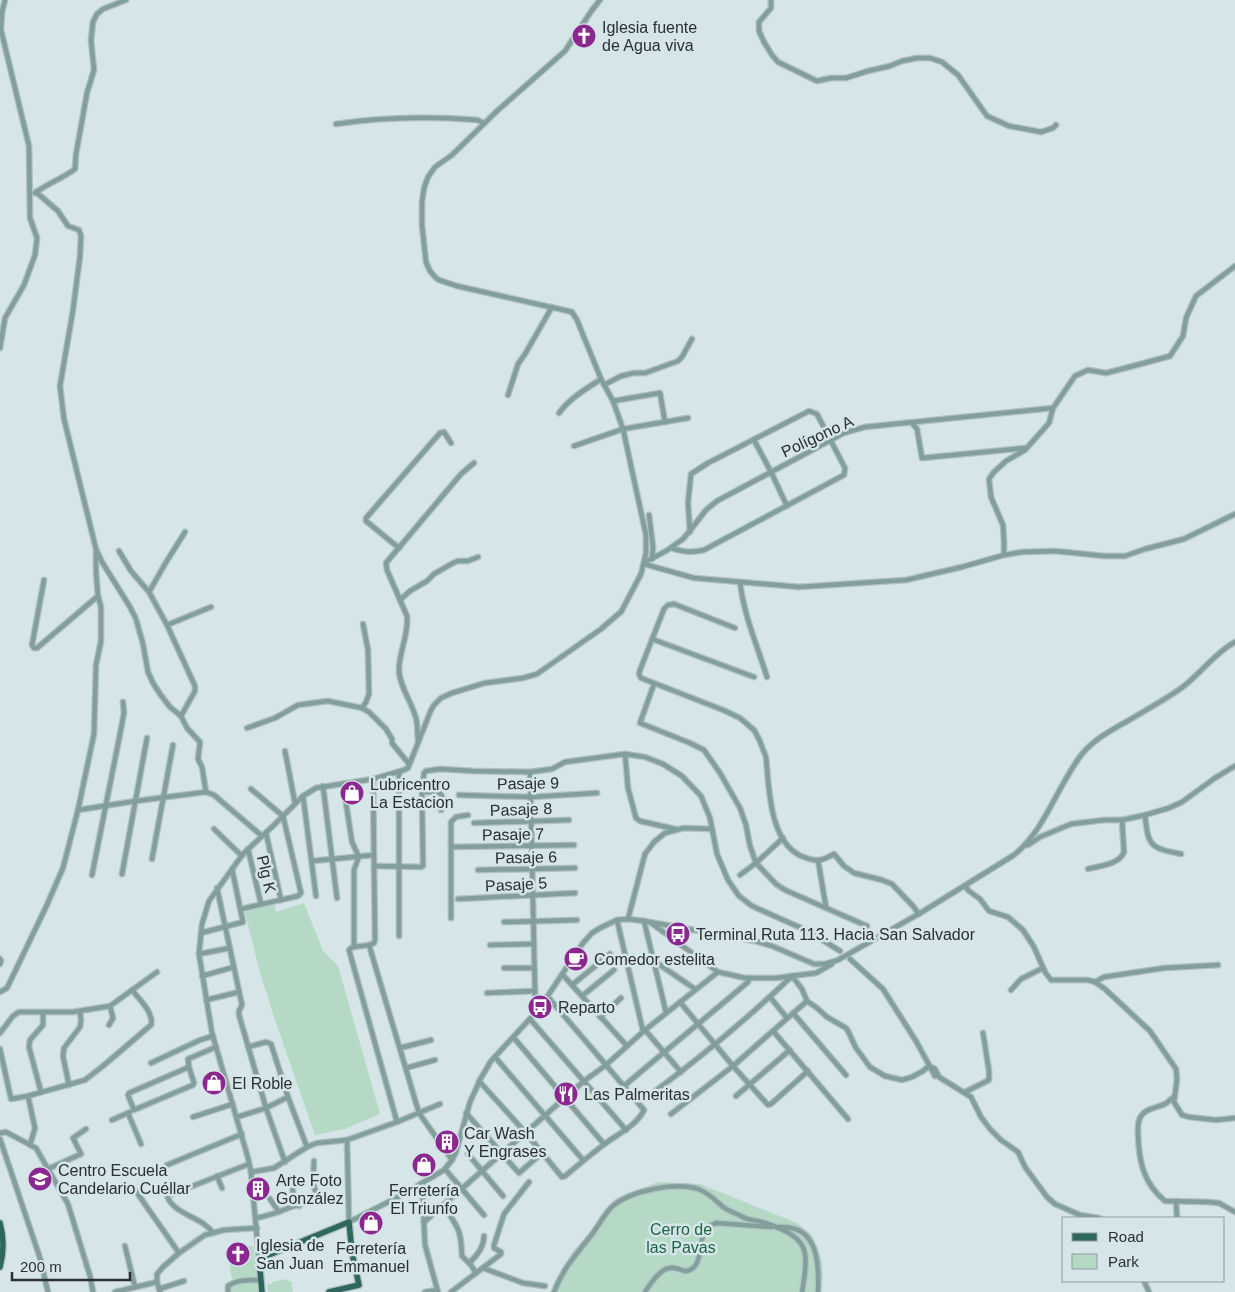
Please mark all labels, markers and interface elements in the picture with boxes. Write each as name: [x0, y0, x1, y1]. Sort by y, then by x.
place label: Iglesia fuente de Agua viva: [602, 19, 697, 54]
church icon: Iglesia fuente de Agua viva: [571, 23, 597, 49]
street label: Polígono A: [779, 412, 856, 461]
street label: Pasaje 9: [497, 774, 559, 793]
place label: Lubricentro La Estacion: [370, 776, 454, 811]
shop icon: Lubricentro La Estacion: [339, 780, 365, 806]
street label: Pasaje 8: [490, 800, 553, 819]
street label: Pasaje 7: [482, 825, 544, 844]
street label: Pasaje 6: [495, 848, 557, 867]
street label: Plg K: [254, 854, 279, 895]
street label: Pasaje 5: [484, 874, 548, 895]
bus stop icon: Terminal Ruta 113. Hacia San Salvador: [665, 921, 691, 947]
place label: Terminal Ruta 113. Hacia San Salvador: [696, 926, 976, 943]
cafe icon: Comedor estelita: [563, 946, 589, 972]
place label: Comedor estelita: [594, 951, 715, 968]
bus stop icon: Reparto: [527, 994, 553, 1020]
place label: Reparto: [558, 999, 615, 1016]
shop icon: El Roble: [201, 1070, 227, 1096]
place label: El Roble: [232, 1075, 293, 1092]
restaurant icon: Las Palmeritas: [553, 1081, 579, 1107]
place label: Las Palmeritas: [584, 1086, 690, 1103]
place label: Car Wash Y Engrases: [464, 1125, 546, 1160]
building icon: Car Wash Y Engrases: [434, 1129, 460, 1155]
shop icon: Ferretería El Triunfo: [411, 1152, 437, 1178]
place label: Centro Escuela Candelario Cuéllar: [58, 1162, 191, 1197]
school or university icon: Centro Escuela Candelario Cuéllar: [27, 1166, 53, 1192]
place label: Arte Foto González: [276, 1172, 344, 1207]
building icon: Arte Foto González: [245, 1176, 271, 1202]
place label: Ferretería El Triunfo: [389, 1182, 459, 1217]
shop icon: Ferretería Emmanuel: [358, 1210, 384, 1236]
legend: [1062, 1217, 1225, 1282]
park label: Cerro de las Pavas: [646, 1221, 716, 1256]
text: Road: [1108, 1228, 1144, 1245]
place label: Iglesia de San Juan: [256, 1237, 325, 1272]
place label: Ferretería Emmanuel: [333, 1240, 409, 1275]
church icon: Iglesia de San Juan: [225, 1241, 251, 1267]
scale bar: [12, 1250, 130, 1282]
text: Park: [1108, 1253, 1139, 1270]
text: 200 m: [20, 1258, 62, 1275]

